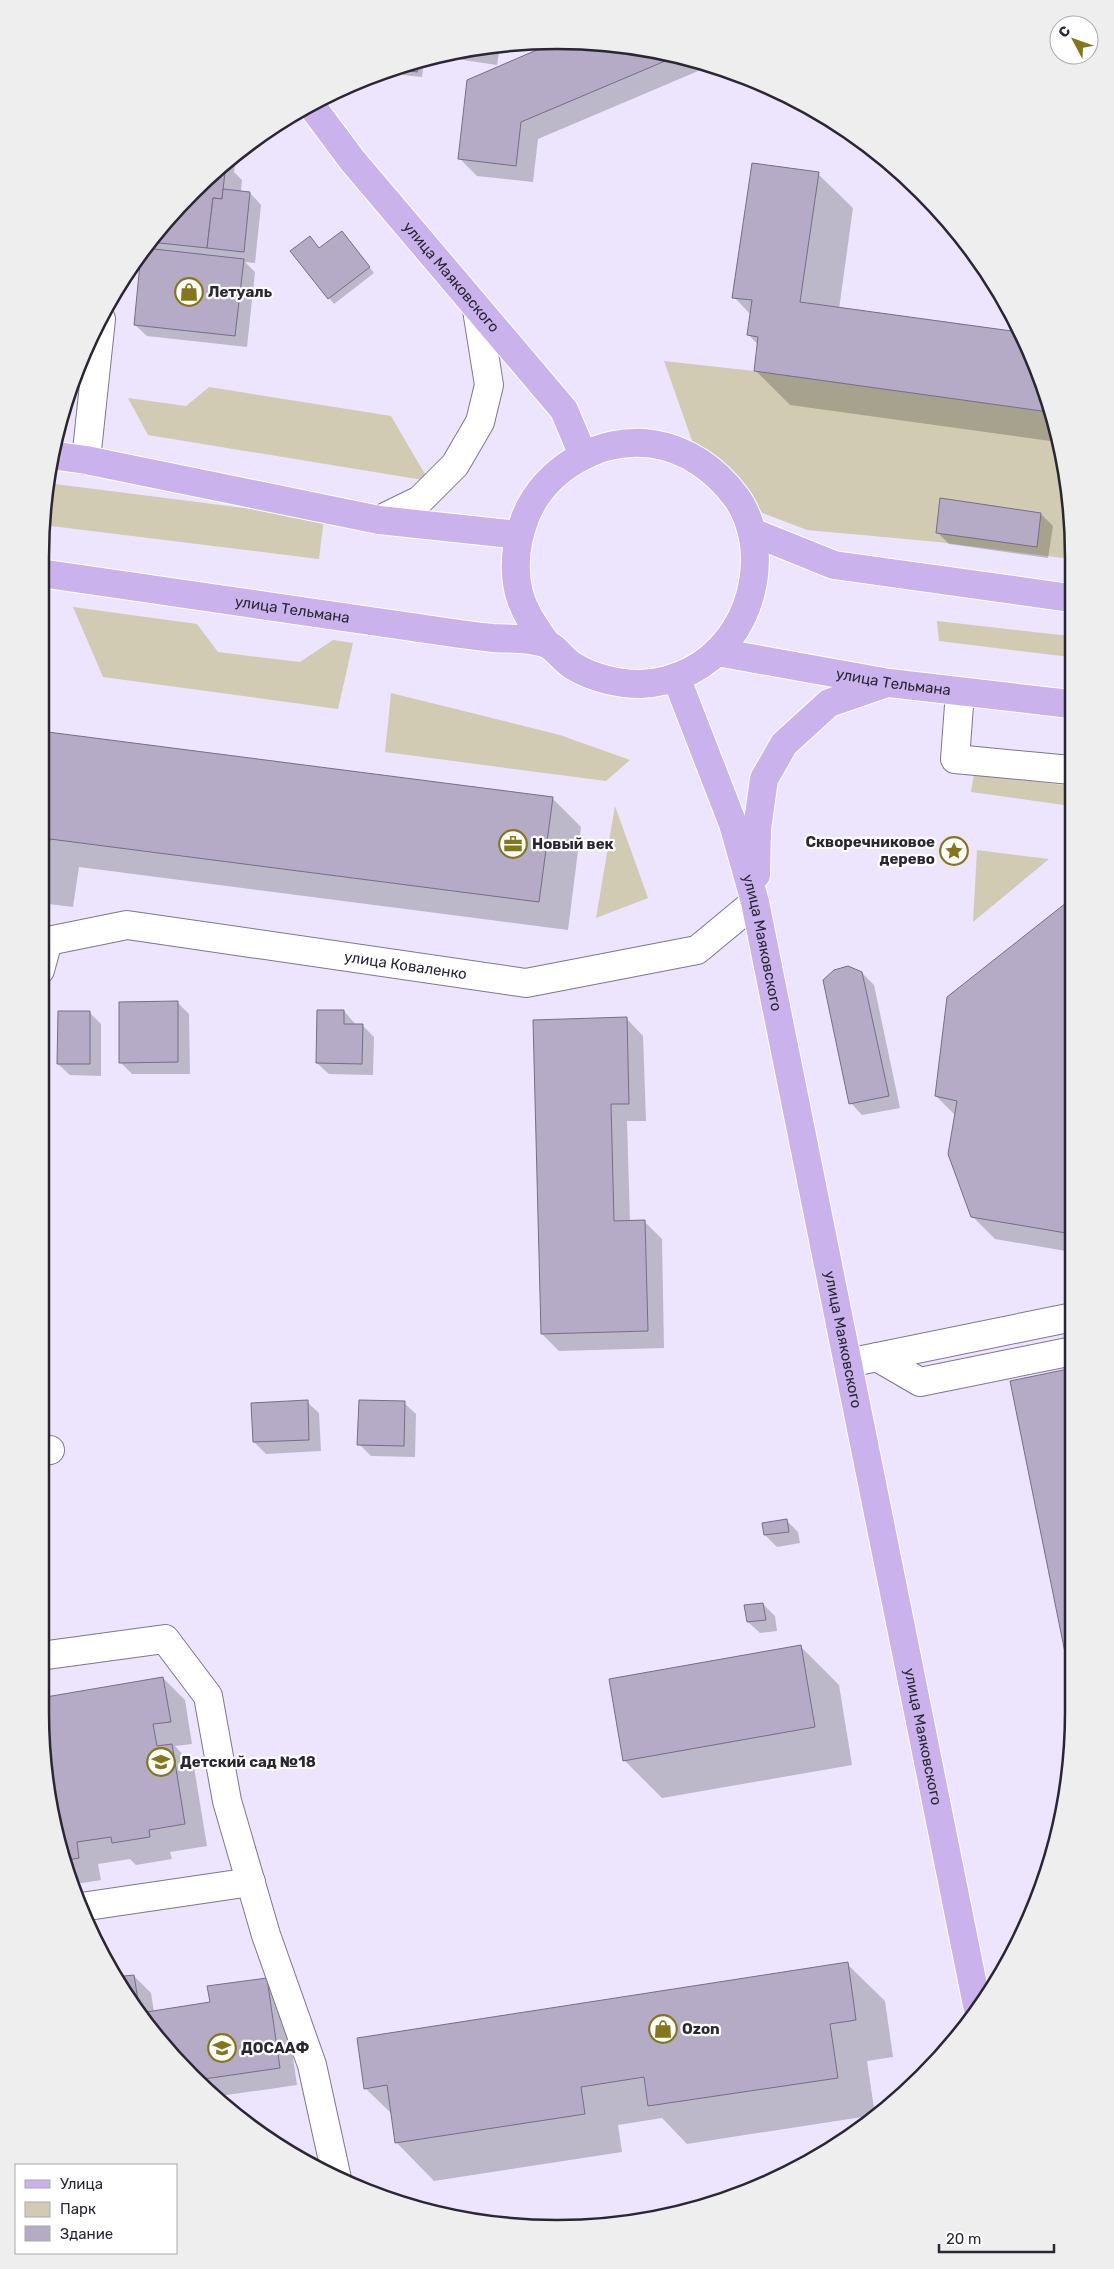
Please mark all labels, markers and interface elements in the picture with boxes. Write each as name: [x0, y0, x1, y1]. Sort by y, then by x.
north arrow: [1049, 15, 1099, 65]
text: С: [1055, 22, 1074, 41]
street label: улица Маяковского: [399, 218, 503, 336]
shop icon: Летуаль: [174, 277, 204, 307]
place label: Летуаль: [208, 283, 273, 301]
street label: улица Тельмана: [234, 592, 351, 627]
street label: улица Тельмана: [834, 665, 952, 699]
office icon: Новый век: [498, 829, 528, 859]
place label: Скворечниковое дерево: [805, 833, 935, 868]
place label: Новый век: [532, 835, 614, 853]
place icon: Скворечниковое дерево: [939, 836, 969, 866]
street label: улица Маяковского: [739, 872, 786, 1013]
street label: улица Коваленко: [343, 948, 468, 983]
street label: улица Маяковского: [820, 1269, 866, 1410]
street label: улица Маяковского: [900, 1666, 946, 1807]
school or university icon: Детский сад №18: [146, 1747, 176, 1777]
place label: Детский сад №18: [180, 1753, 316, 1771]
shop icon: Ozon: [648, 2014, 678, 2044]
place label: Ozon: [682, 2020, 720, 2038]
school or university icon: ДОСААФ: [207, 2033, 237, 2063]
place label: ДОСААФ: [241, 2039, 309, 2057]
legend: [15, 2164, 178, 2254]
text: Улица: [60, 2175, 103, 2193]
text: Парк: [60, 2200, 96, 2218]
scale bar: [939, 2222, 1054, 2254]
text: Здание: [60, 2225, 113, 2243]
text: 20 m: [946, 2230, 981, 2248]

